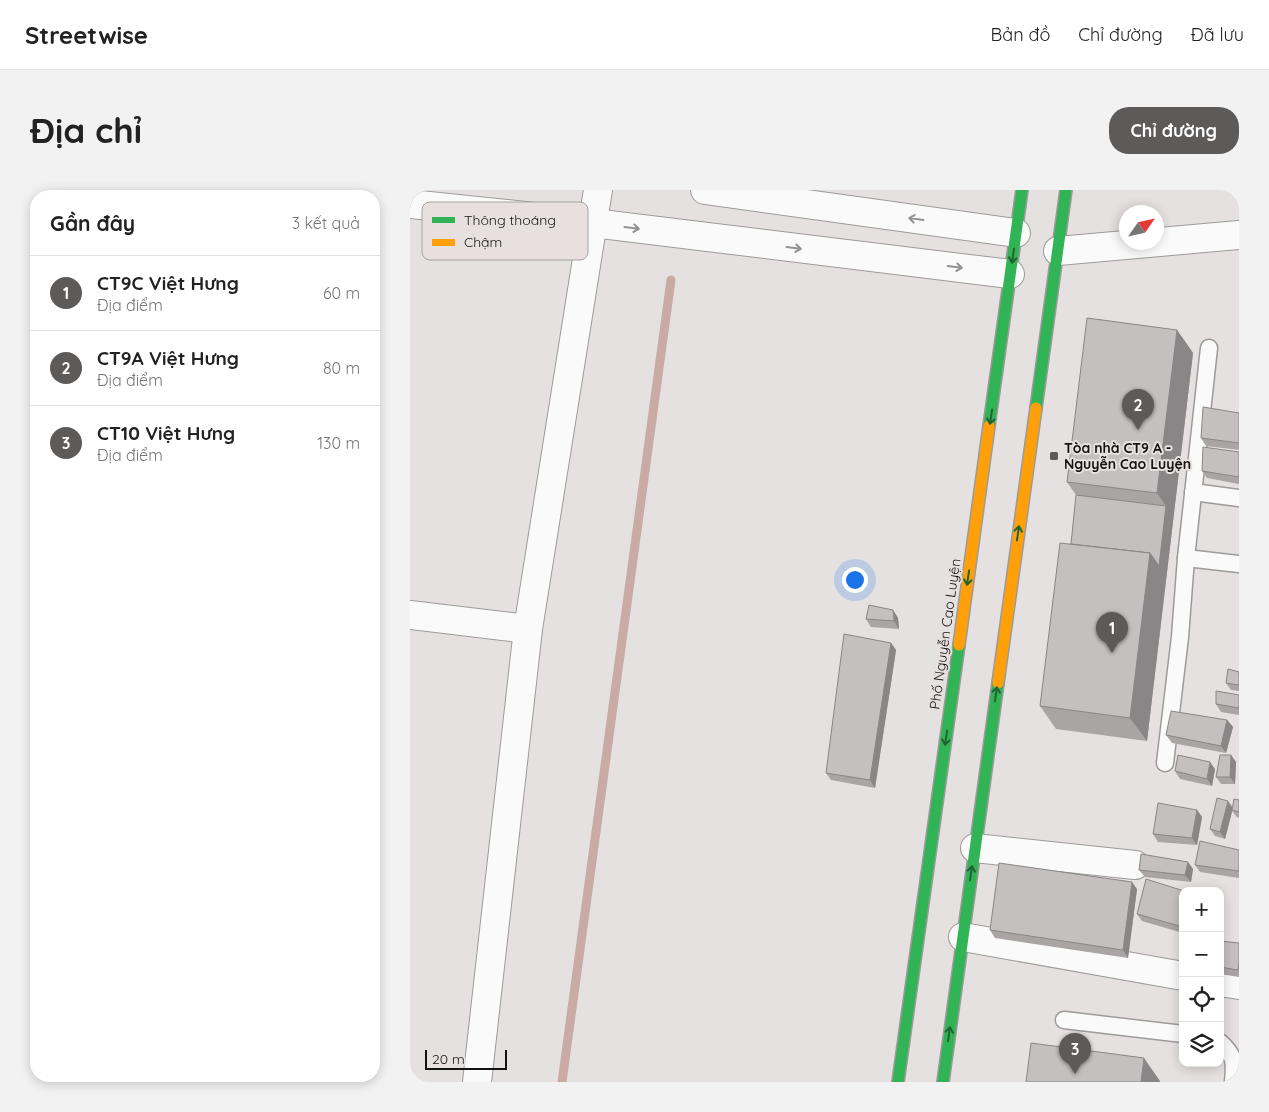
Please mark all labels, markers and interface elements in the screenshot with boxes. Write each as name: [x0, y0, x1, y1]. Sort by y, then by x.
text: Streetwise: [25, 20, 148, 50]
text: Bản đồ: [991, 23, 1050, 46]
text: Chỉ đường: [1078, 23, 1163, 46]
text: Đã lưu: [1191, 23, 1244, 46]
button: Chỉ đường: [1109, 107, 1239, 154]
text: Địa chỉ: [30, 108, 142, 152]
legend: [422, 202, 588, 260]
north arrow: [1119, 205, 1164, 250]
text: Gần đây: [50, 210, 135, 236]
text: Thông thoáng: [464, 211, 556, 229]
text: 3 kết quả: [292, 213, 360, 233]
one-way arrow: [908, 214, 924, 224]
one-way arrow: [624, 223, 640, 233]
text: Chậm: [464, 233, 502, 251]
one-way arrow: [785, 243, 801, 253]
one-way arrow: [1008, 247, 1018, 263]
one-way arrow: [947, 262, 963, 272]
text: CT9C Việt Hưng: [97, 271, 239, 295]
text: 1: [63, 283, 69, 303]
text: 60 m: [323, 283, 360, 303]
text: Địa điểm: [97, 295, 163, 315]
text: CT9A Việt Hưng: [97, 346, 239, 370]
text: 2: [61, 358, 71, 378]
text: 80 m: [323, 358, 360, 378]
text: Địa điểm: [97, 370, 163, 390]
pin: 2: [1122, 389, 1154, 430]
one-way arrow: [985, 408, 995, 424]
text: CT10 Việt Hưng: [97, 421, 235, 445]
text: 3: [62, 433, 70, 453]
text: 130 m: [317, 433, 360, 453]
place label: Tòa nhà CT9 A - Nguyễn Cao Luyện: [1064, 439, 1191, 473]
text: Địa điểm: [97, 445, 163, 465]
marker: Tòa nhà CT9 A - Nguyễn Cao Luyện: [1048, 450, 1060, 462]
one-way arrow: [1014, 526, 1024, 542]
street label: Phố Nguyễn Cao Luyện: [925, 557, 965, 711]
your location: [842, 567, 868, 593]
one-way arrow: [963, 569, 973, 585]
pin: 1: [1096, 612, 1128, 653]
one-way arrow: [991, 687, 1001, 703]
one-way arrow: [941, 730, 951, 746]
one-way arrow: [967, 865, 977, 881]
map controls: [1179, 887, 1224, 1067]
button: +: [1179, 887, 1224, 932]
button: −: [1179, 932, 1224, 977]
button: locate: [1179, 977, 1224, 1022]
button: layers: [1179, 1022, 1224, 1067]
one-way arrow: [945, 1026, 955, 1042]
pin: 3: [1059, 1033, 1091, 1074]
scale bar: [425, 1047, 508, 1070]
text: 20 m: [432, 1050, 465, 1068]

